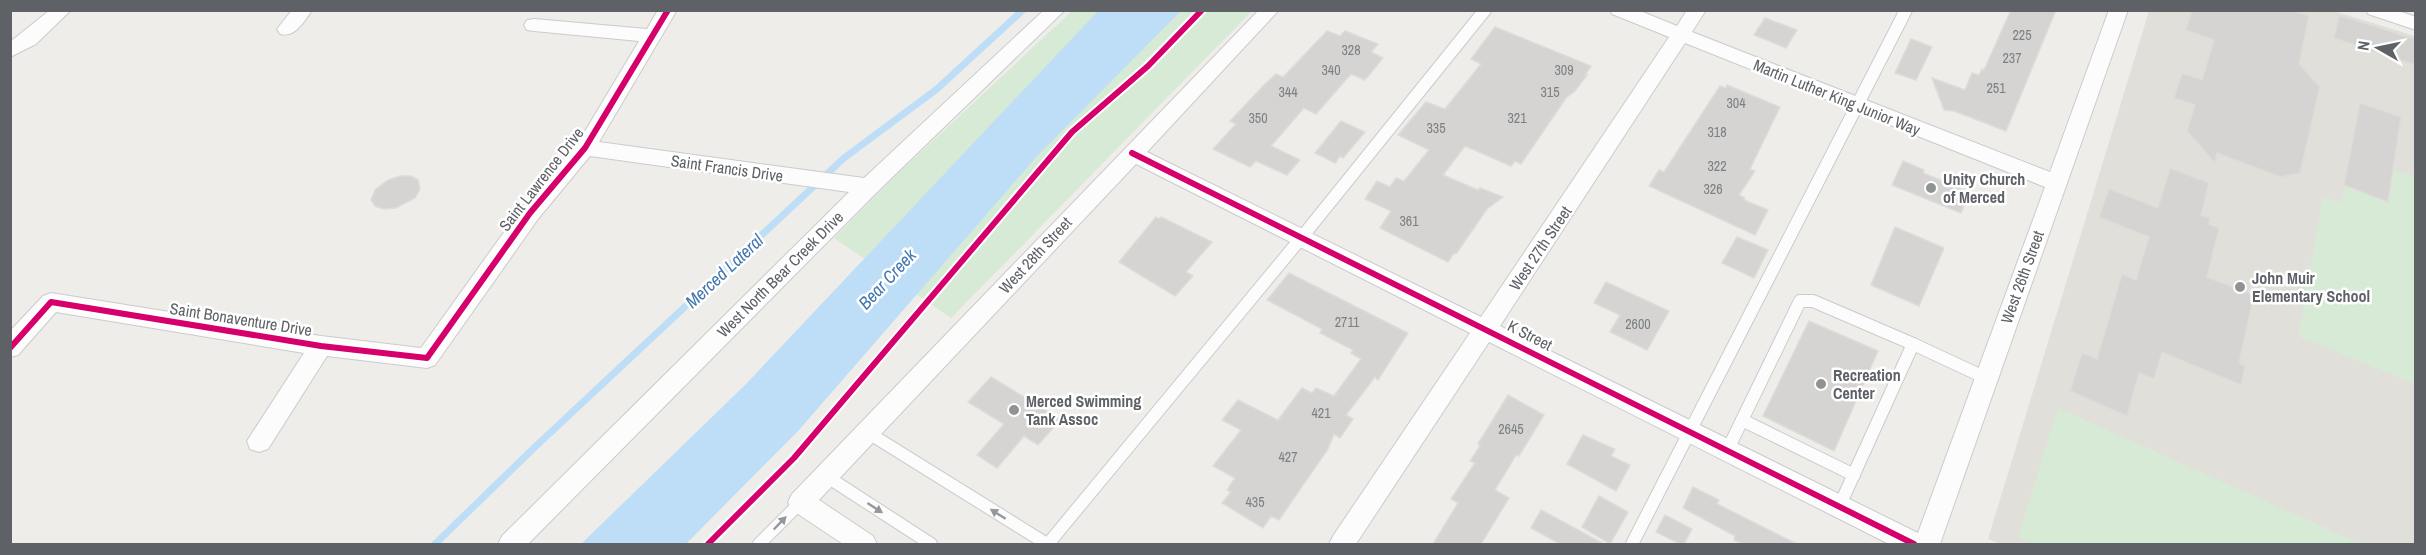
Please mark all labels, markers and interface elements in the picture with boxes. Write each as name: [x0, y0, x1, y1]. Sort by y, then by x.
north arrow: [2348, 18, 2408, 78]
house number: 225: [2012, 26, 2032, 44]
text: N: [2352, 39, 2375, 52]
house number: 328: [1341, 41, 1361, 59]
house number: 237: [2002, 49, 2022, 67]
street label: Martin Luther King Junior Way: [1750, 53, 1924, 141]
house number: 340: [1321, 61, 1341, 79]
house number: 309: [1554, 61, 1574, 79]
house number: 251: [1986, 79, 2006, 97]
house number: 344: [1278, 83, 1298, 101]
house number: 315: [1540, 83, 1560, 101]
house number: 304: [1726, 94, 1746, 112]
house number: 350: [1248, 109, 1268, 127]
house number: 321: [1507, 109, 1527, 127]
house number: 335: [1426, 119, 1446, 137]
street label: Saint Lawrence Drive: [493, 123, 589, 235]
house number: 318: [1707, 123, 1727, 141]
street label: Saint Francis Drive: [670, 149, 784, 187]
house number: 322: [1707, 157, 1727, 175]
place label: Unity Church of Merced: [1943, 168, 2025, 208]
house number: 326: [1703, 180, 1723, 198]
marker: Unity Church of Merced: [1924, 181, 1938, 195]
street label: West 27th Street: [1504, 201, 1577, 295]
street label: West North Bear Creek Drive: [712, 206, 848, 342]
street label: West 28th Street: [994, 212, 1077, 298]
house number: 361: [1399, 212, 1419, 230]
street label: West 26th Street: [1995, 227, 2049, 327]
water label: Merced Lateral: [679, 228, 769, 314]
water label: Bear Creek: [852, 243, 922, 315]
place label: John Muir Elementary School: [2252, 267, 2370, 307]
marker: John Muir Elementary School: [2233, 280, 2247, 294]
street label: Saint Bonaventure Drive: [168, 297, 314, 341]
house number: 2711: [1335, 313, 1360, 331]
street label: K Street: [1504, 314, 1556, 356]
house number: 2600: [1625, 315, 1651, 333]
place label: Recreation Center: [1833, 364, 1901, 404]
marker: Recreation Center: [1814, 377, 1828, 391]
place label: Merced Swimming Tank Assoc: [1026, 390, 1141, 430]
marker: Merced Swimming Tank Assoc: [1007, 403, 1021, 417]
house number: 421: [1311, 404, 1331, 422]
house number: 2645: [1498, 420, 1524, 438]
house number: 427: [1278, 448, 1298, 466]
house number: 435: [1245, 493, 1265, 511]
one-way arrow: [867, 502, 883, 513]
one-way arrow: [990, 508, 1006, 519]
one-way arrow: [772, 517, 786, 531]

